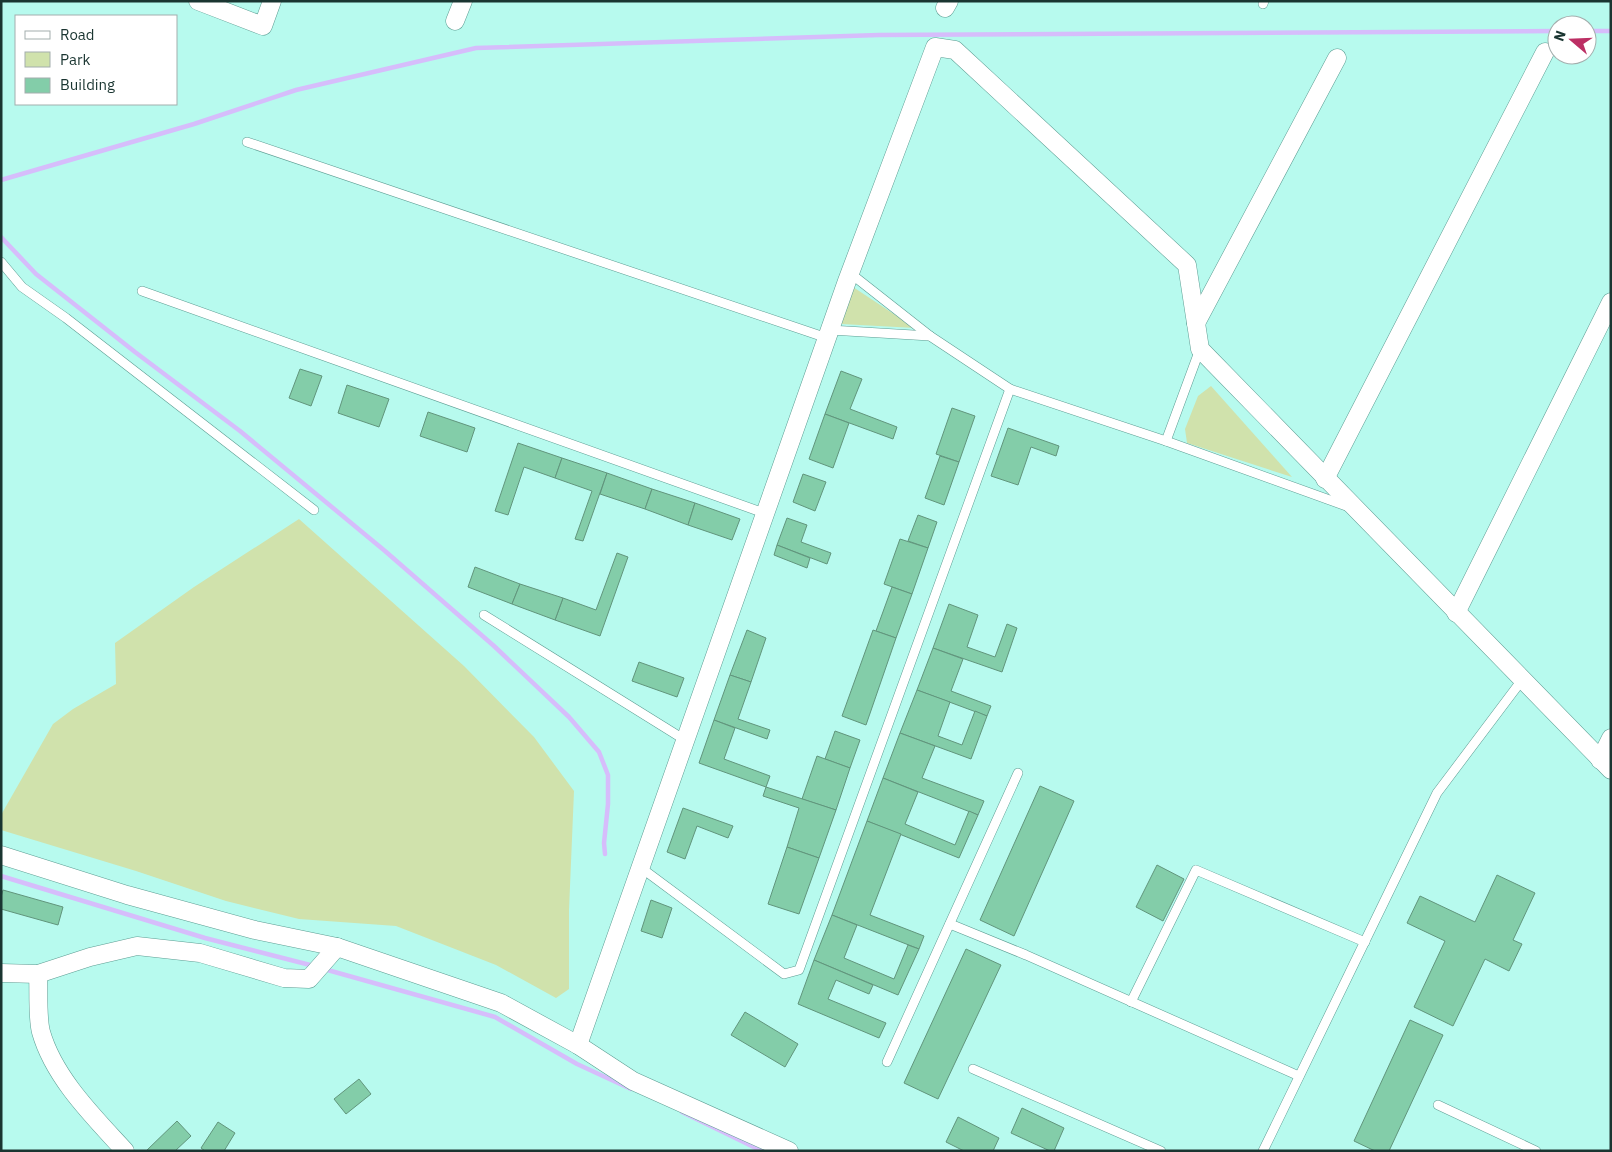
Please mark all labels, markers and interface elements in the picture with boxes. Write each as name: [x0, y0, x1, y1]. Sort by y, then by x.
legend: [15, 15, 178, 105]
north arrow: [1547, 15, 1597, 65]
text: Road: [60, 25, 95, 44]
text: N: [1550, 28, 1570, 43]
text: Park: [60, 50, 90, 69]
text: Building: [60, 75, 115, 94]

